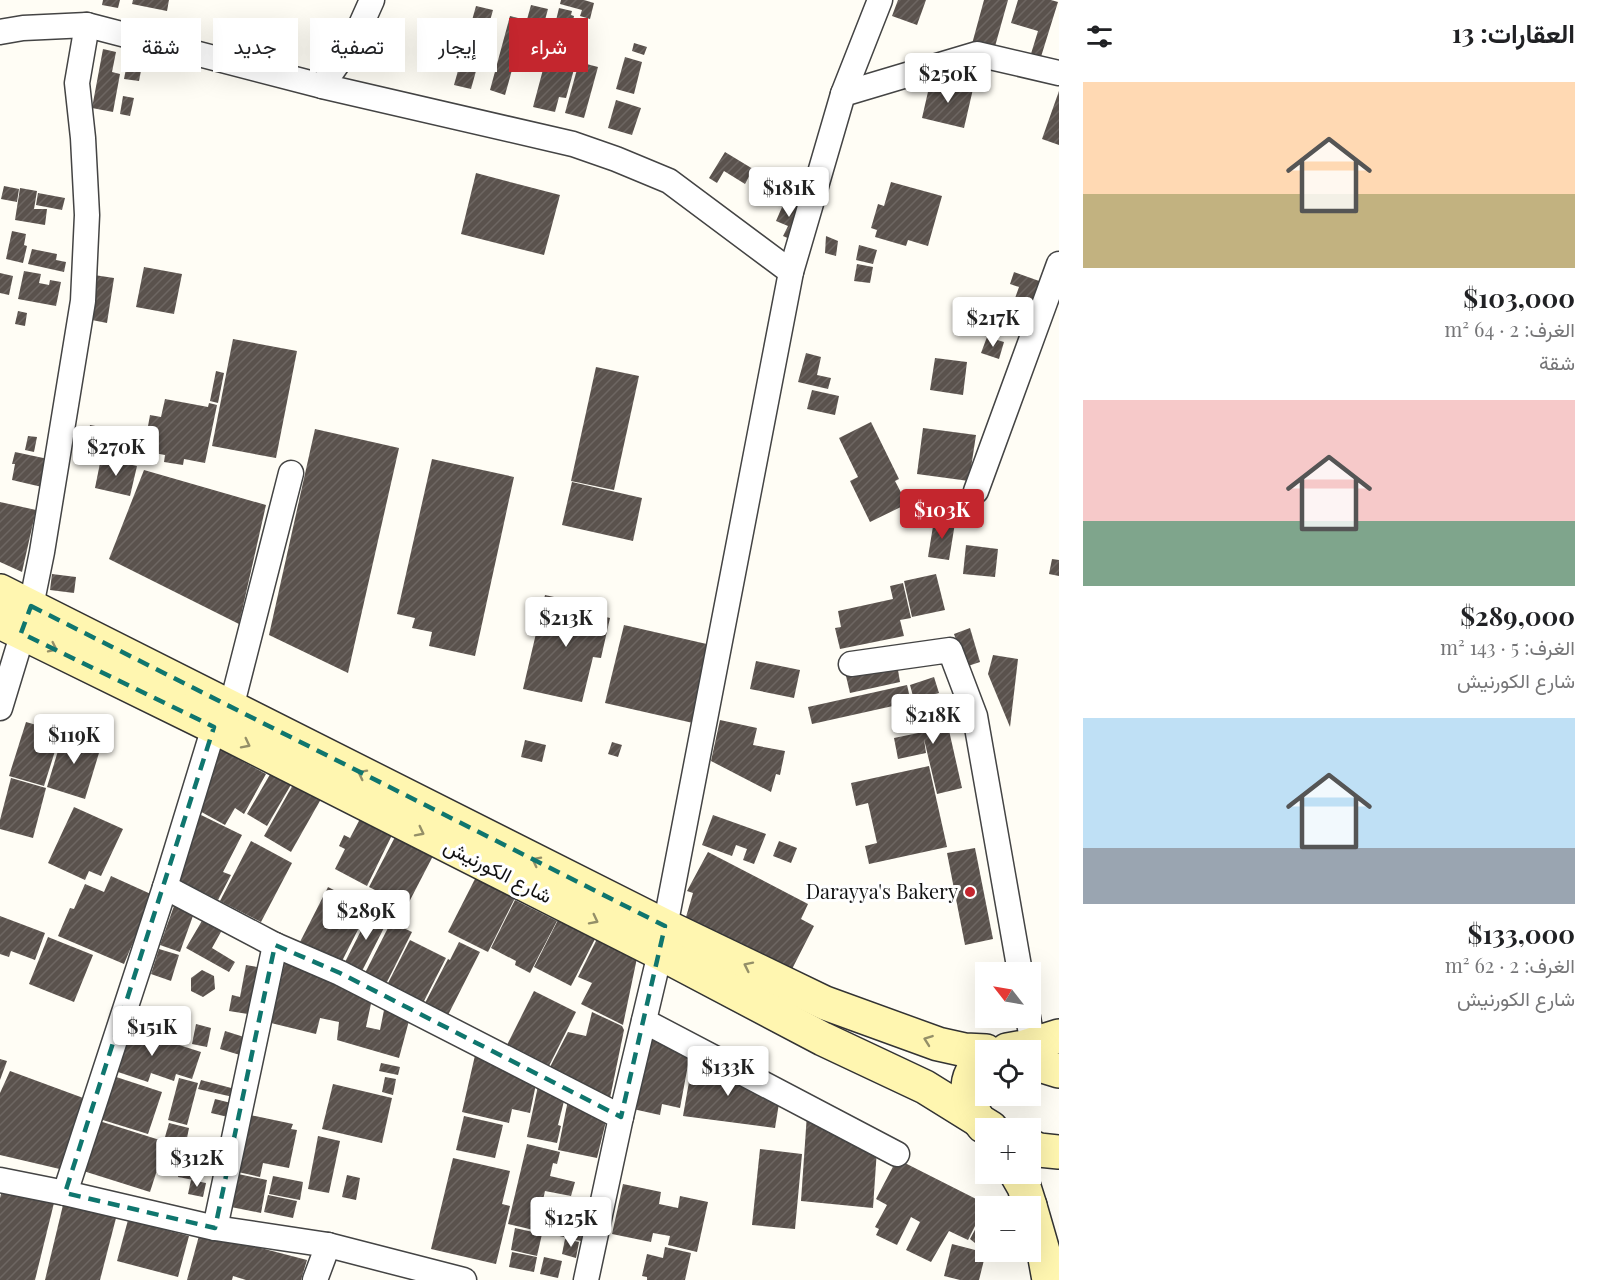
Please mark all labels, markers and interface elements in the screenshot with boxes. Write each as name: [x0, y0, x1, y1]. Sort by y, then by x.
text: العقارات: 13: [1452, 15, 1575, 50]
chip: شقة: [121, 18, 201, 72]
chip: جديد: [213, 18, 298, 72]
chip: تصفية: [310, 18, 405, 72]
chip: إيجار: [417, 18, 497, 72]
chip: شراء: [509, 18, 588, 72]
icon: filters: [1083, 20, 1116, 53]
pin: $250K: [906, 53, 990, 104]
text: $250K: [919, 59, 977, 86]
icon: home: [1275, 121, 1383, 229]
pin: $181K: [747, 167, 831, 218]
text: $181K: [763, 173, 815, 200]
text: $103,000: [1463, 280, 1575, 315]
pin: $217K: [951, 297, 1035, 348]
text: $217K: [967, 303, 1019, 330]
text: الغرف: 2 · 64 m²: [1445, 315, 1575, 342]
text: شقة: [1539, 348, 1575, 375]
pin: $270K: [74, 426, 158, 477]
text: $270K: [87, 432, 145, 459]
icon: home: [1275, 439, 1383, 547]
pin: $103K: [900, 489, 984, 540]
text: $103K: [914, 495, 970, 522]
pin: $213K: [524, 597, 608, 648]
text: $289,000: [1460, 598, 1575, 633]
text: $213K: [539, 603, 593, 630]
text: الغرف: 5 · 143 m²: [1440, 633, 1575, 660]
one-way arrow: [46, 641, 57, 652]
text: شارع الكورنيش: [1457, 666, 1575, 693]
pin: $218K: [891, 694, 975, 745]
text: $218K: [905, 700, 961, 727]
pin: $119K: [32, 714, 116, 765]
text: $119K: [48, 720, 100, 747]
one-way arrow: [240, 736, 251, 748]
icon: home: [1275, 757, 1383, 865]
one-way arrow: [357, 769, 368, 781]
one-way arrow: [414, 824, 425, 836]
street label: شارع الكورنيش: [439, 831, 557, 910]
one-way arrow: [531, 857, 542, 868]
place label: Darayya's Bakery: [806, 877, 958, 904]
marker: Darayya's Bakery: [963, 885, 977, 899]
pin: $289K: [324, 890, 408, 941]
text: $289K: [337, 896, 395, 923]
one-way arrow: [588, 913, 598, 924]
text: $133,000: [1468, 916, 1575, 951]
text: الغرف: 2 · 62 m²: [1445, 951, 1575, 978]
one-way arrow: [744, 962, 755, 974]
north arrow: [975, 962, 1041, 1028]
map controls: [975, 962, 1041, 1262]
text: شارع الكورنيش: [1457, 984, 1575, 1011]
pin: $151K: [110, 1006, 194, 1057]
text: $151K: [127, 1012, 177, 1039]
one-way arrow: [924, 1035, 934, 1048]
button: locate: [975, 1040, 1041, 1106]
pin: $133K: [686, 1046, 770, 1097]
text: $133K: [702, 1052, 754, 1079]
button: +: [975, 1118, 1041, 1184]
pin: $312K: [155, 1137, 239, 1188]
text: $312K: [170, 1143, 224, 1170]
button: −: [975, 1196, 1041, 1262]
pin: $125K: [529, 1197, 613, 1248]
text: $125K: [544, 1203, 598, 1230]

